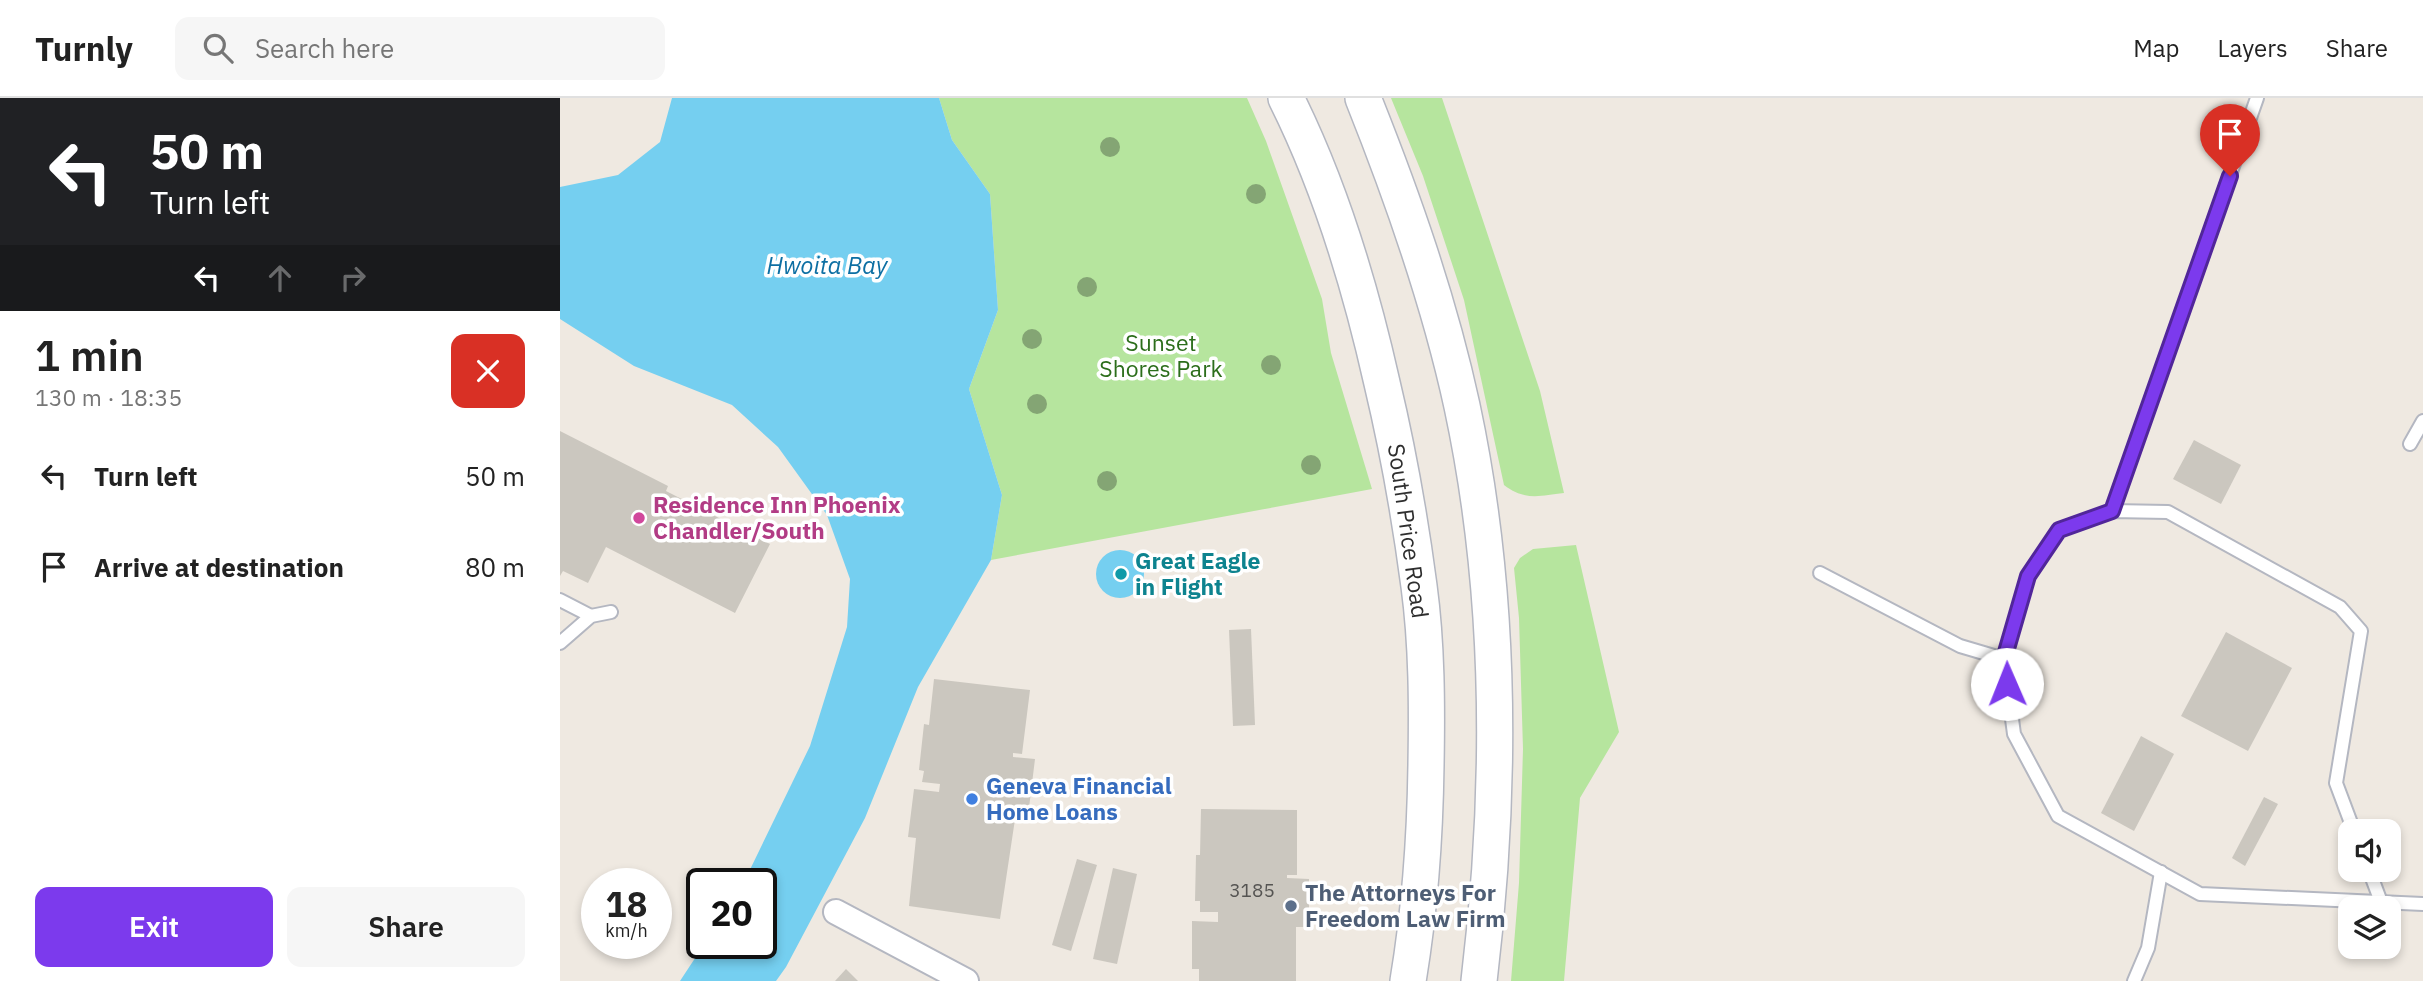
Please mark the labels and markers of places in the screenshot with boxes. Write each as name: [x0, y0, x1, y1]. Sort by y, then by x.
pin: [2200, 104, 2260, 176]
place label: Residence Inn Phoenix Chandler/South: [653, 489, 901, 545]
marker: Residence Inn Phoenix Chandler/South: [631, 510, 647, 526]
place label: Great Eagle in Flight: [1135, 545, 1261, 601]
marker: Great Eagle in Flight: [1113, 566, 1129, 582]
place label: Geneva Financial Home Loans: [986, 770, 1172, 826]
marker: Geneva Financial Home Loans: [964, 791, 980, 807]
place label: The Attorneys For Freedom Law Firm: [1305, 877, 1506, 933]
marker: The Attorneys For Freedom Law Firm: [1283, 898, 1299, 914]

